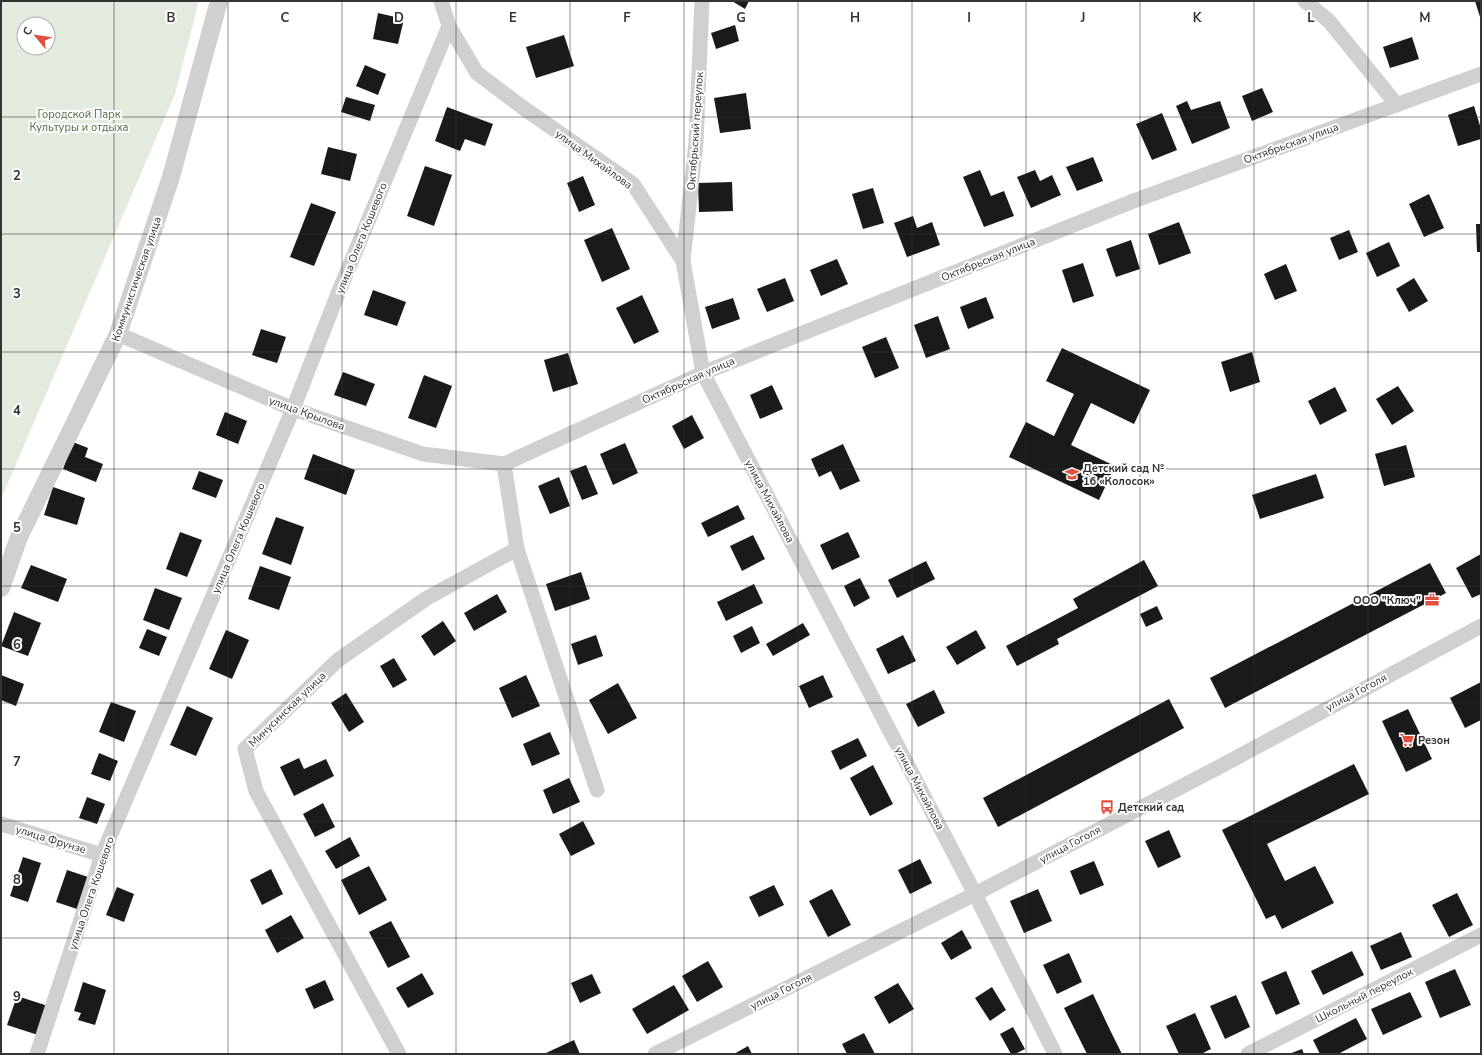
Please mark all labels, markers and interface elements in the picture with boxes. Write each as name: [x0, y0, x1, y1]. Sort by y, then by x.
text: B: [167, 9, 176, 27]
text: C: [281, 9, 290, 27]
text: D: [394, 9, 404, 27]
text: E: [509, 9, 517, 27]
text: F: [623, 9, 631, 27]
text: G: [736, 9, 746, 27]
text: H: [850, 9, 860, 27]
text: I: [967, 9, 971, 27]
text: J: [1080, 9, 1085, 27]
text: K: [1193, 9, 1202, 27]
text: L: [1307, 9, 1315, 27]
text: M: [1419, 9, 1431, 27]
north arrow: [16, 16, 56, 56]
text: С: [19, 24, 36, 38]
street label: Октябрьский переулок: [684, 71, 707, 191]
park label: Городской Парк Культуры и отдыха: [30, 107, 128, 135]
street label: Октябрьская улица: [1242, 119, 1341, 168]
street label: улица Михайлова: [552, 126, 635, 193]
text: 2: [13, 167, 21, 185]
street label: улица Олега Кошевого: [332, 180, 391, 296]
street label: Коммунистическая улица: [108, 215, 165, 344]
street label: Октябрьская улица: [939, 234, 1037, 285]
text: 3: [13, 285, 21, 303]
street label: Октябрьская улица: [639, 353, 737, 408]
street label: улица Крылова: [267, 393, 347, 434]
text: 4: [13, 402, 21, 420]
street label: улица Михайлова: [741, 457, 798, 545]
place label: Детский сад № 16 «Колосок»: [1083, 461, 1164, 489]
school or university icon: Детский сад № 16 «Колосок»: [1064, 466, 1080, 482]
street label: улица Олега Кошевого: [208, 481, 269, 596]
text: 5: [13, 519, 21, 537]
office icon: ООО "Ключ": [1424, 592, 1440, 608]
place label: ООО "Ключ": [1353, 593, 1421, 608]
text: 6: [13, 636, 21, 654]
street label: Минусинская улица: [245, 668, 329, 750]
street label: улица Гоголя: [1323, 670, 1390, 715]
supermarket icon: Резон: [1399, 732, 1415, 748]
place label: Резон: [1418, 733, 1450, 748]
street label: улица Михайлова: [891, 744, 948, 832]
text: 7: [13, 753, 21, 771]
bus stop icon: Детский сад: [1099, 799, 1115, 815]
place label: Детский сад: [1118, 800, 1184, 815]
street label: улица Фрунзе: [14, 822, 88, 857]
street label: улица Гоголя: [1037, 822, 1104, 867]
street label: улица Олега Кошевого: [65, 835, 118, 952]
text: 8: [13, 871, 21, 889]
street label: Школьный переулок: [1313, 964, 1416, 1027]
street label: улица Гоголя: [748, 969, 815, 1013]
text: 9: [13, 988, 21, 1006]

